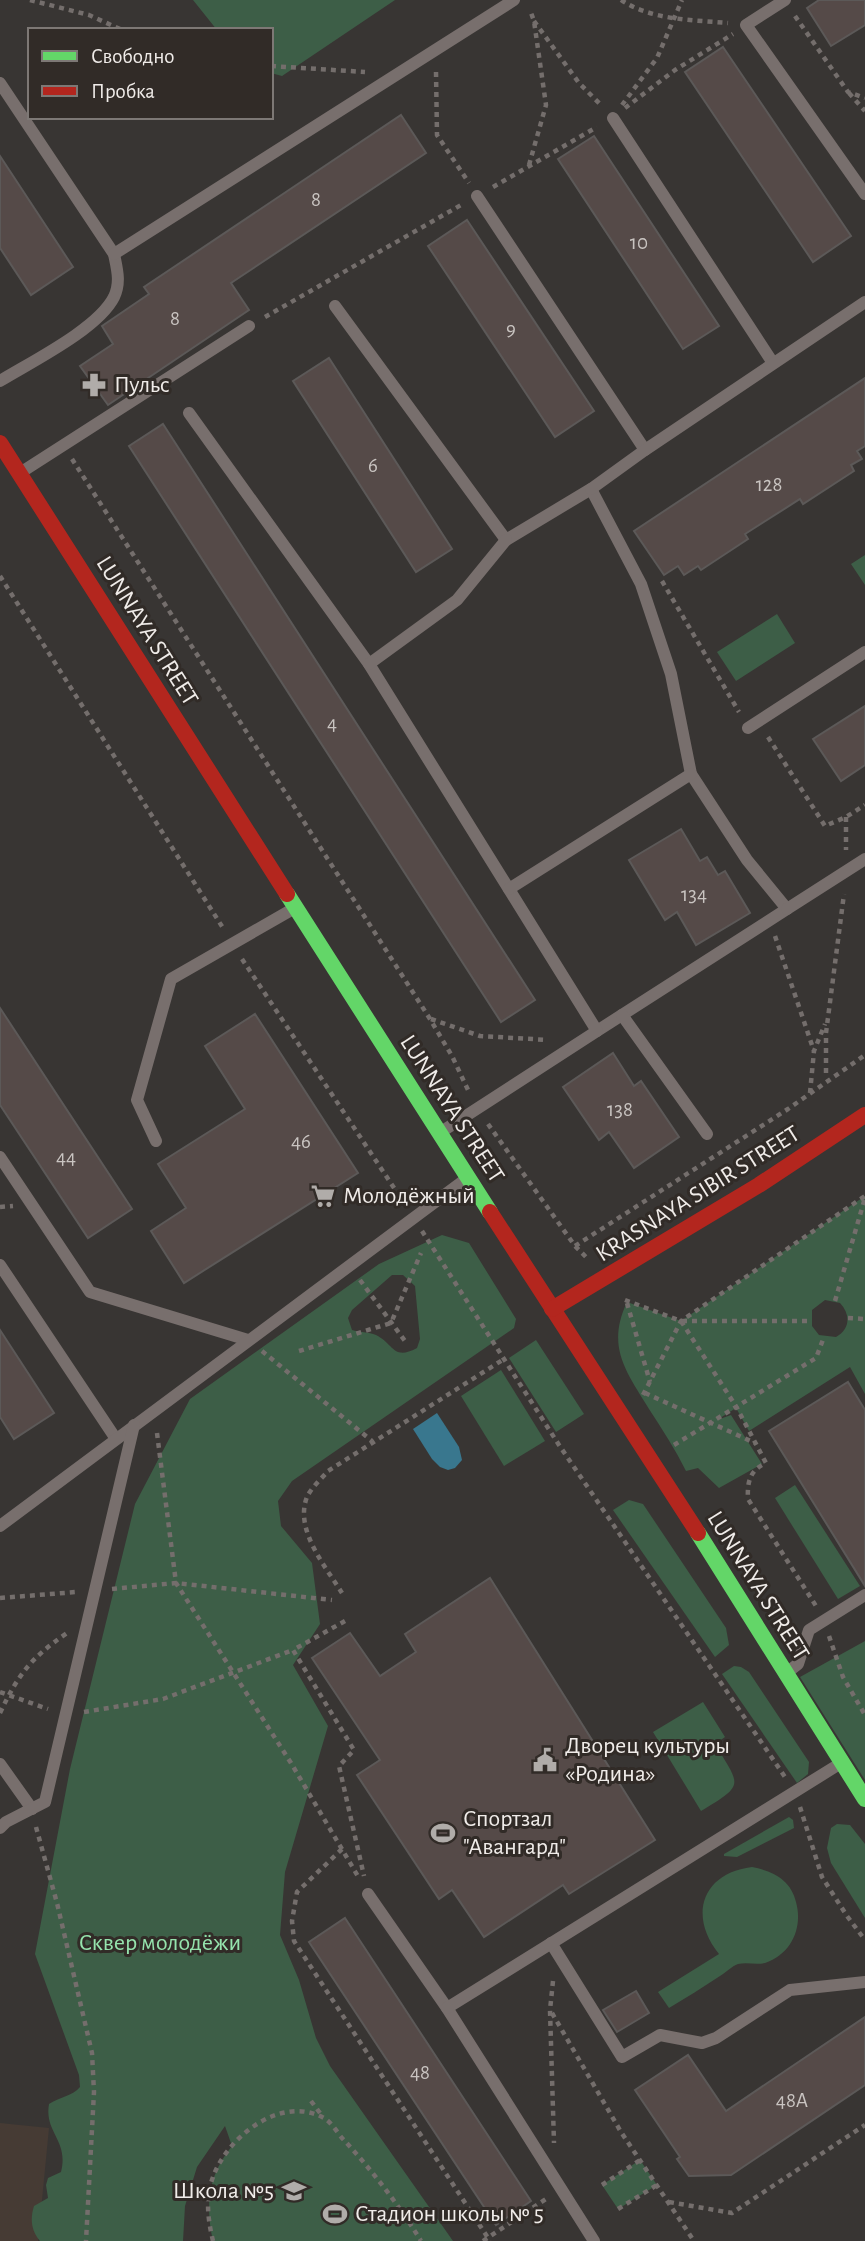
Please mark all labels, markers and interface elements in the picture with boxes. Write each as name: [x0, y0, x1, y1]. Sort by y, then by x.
legend: [28, 28, 273, 119]
text: Свободно: [91, 46, 175, 67]
text: Пробка: [91, 81, 155, 102]
house number: 8: [311, 189, 321, 210]
house number: 10: [630, 232, 648, 253]
house number: 8: [170, 308, 180, 329]
house number: 9: [506, 318, 516, 339]
pharmacy icon: Пульс: [80, 371, 108, 399]
place label: Пульс: [114, 373, 170, 397]
house number: 6: [368, 455, 378, 476]
house number: 128: [756, 474, 782, 495]
street label: LUNNAYA STREET: [92, 552, 203, 710]
house number: 4: [327, 713, 337, 734]
house number: 134: [681, 884, 707, 905]
street label: LUNNAYA STREET: [395, 1031, 509, 1187]
house number: 138: [607, 1099, 633, 1120]
street label: KRASNAYA SIBIR STREET: [592, 1121, 804, 1267]
house number: 46: [291, 1131, 311, 1152]
house number: 44: [56, 1147, 76, 1168]
supermarket icon: Молодёжный: [309, 1182, 337, 1210]
place label: Молодёжный: [343, 1184, 475, 1208]
street label: LUNNAYA STREET: [703, 1507, 814, 1665]
place label: Дворец культуры «Родина»: [565, 1734, 730, 1786]
public building icon: Дворец культуры «Родина»: [531, 1746, 559, 1774]
place label: Спортзал "Авангард": [463, 1807, 566, 1859]
sports icon: Спортзал "Авангард": [429, 1819, 457, 1847]
park label: Сквер молодёжи: [79, 1931, 241, 1955]
house number: 48: [410, 2062, 430, 2083]
house number: 48А: [776, 2090, 808, 2111]
school or university icon: Школа №5: [280, 2177, 308, 2205]
place label: Школа №5: [173, 2179, 274, 2203]
sports icon: Стадион школы № 5: [321, 2200, 349, 2228]
place label: Стадион школы № 5: [355, 2202, 544, 2226]

